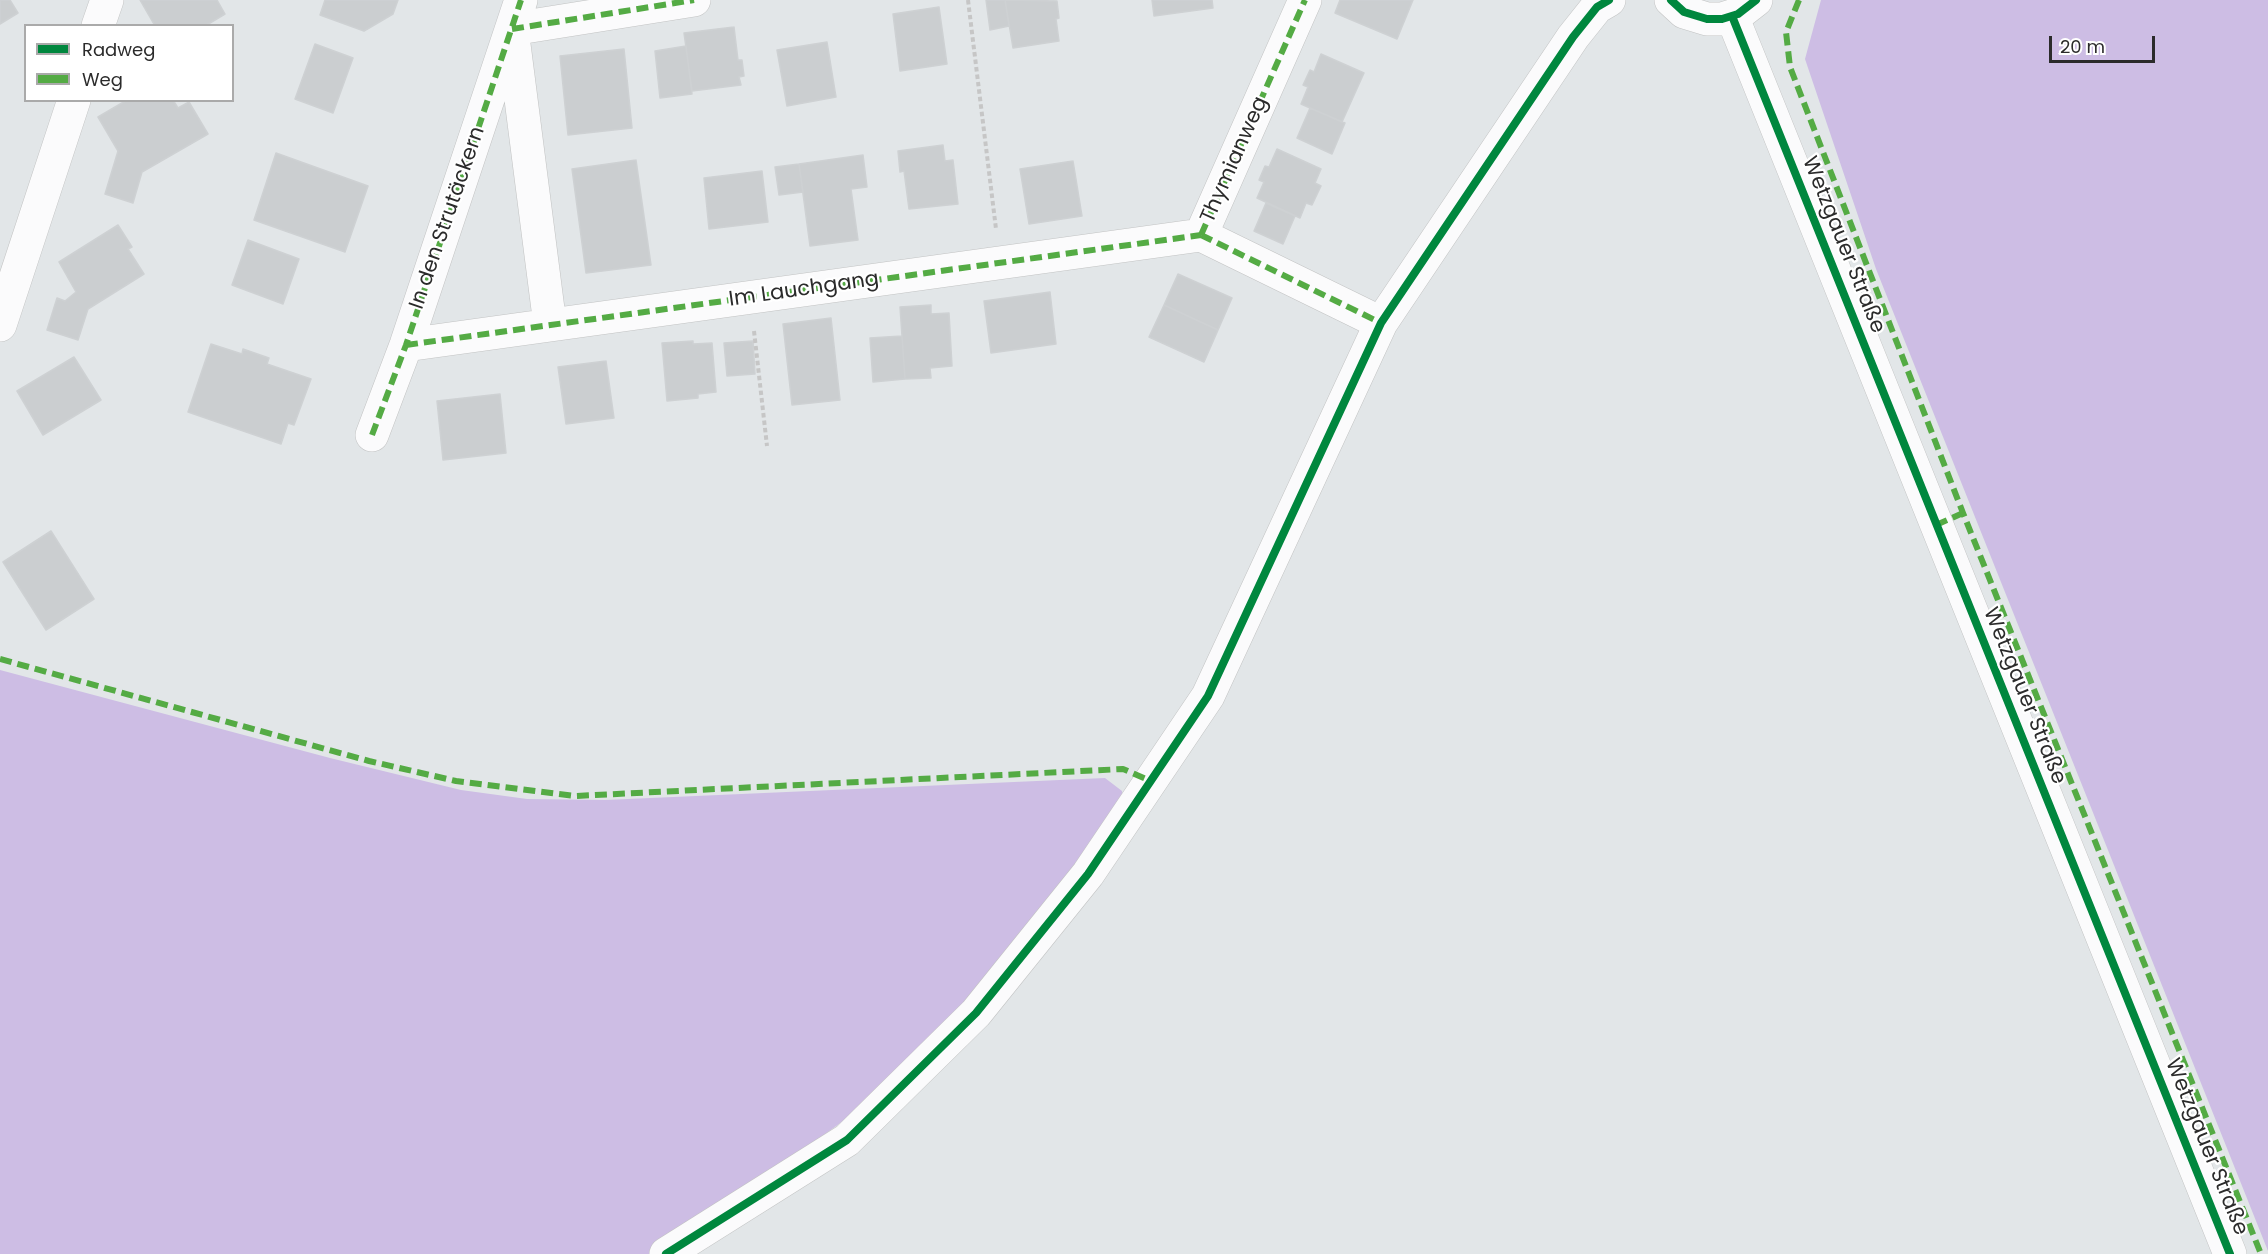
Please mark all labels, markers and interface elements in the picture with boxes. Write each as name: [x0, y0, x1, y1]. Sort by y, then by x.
legend: [24, 24, 234, 102]
scale bar: [2052, 24, 2158, 62]
text: 20 m: [2060, 34, 2105, 59]
text: Radweg: [82, 37, 155, 62]
text: Weg: [82, 67, 123, 92]
street label: Thymianweg: [1196, 93, 1274, 227]
street label: In den Strutäckern: [405, 123, 491, 313]
street label: Wetzgauer Straße: [1796, 153, 1890, 337]
street label: Im Lauchgang: [727, 267, 881, 313]
street label: Wetzgauer Straße: [1977, 604, 2071, 788]
street label: Wetzgauer Straße: [2159, 1055, 2253, 1239]

